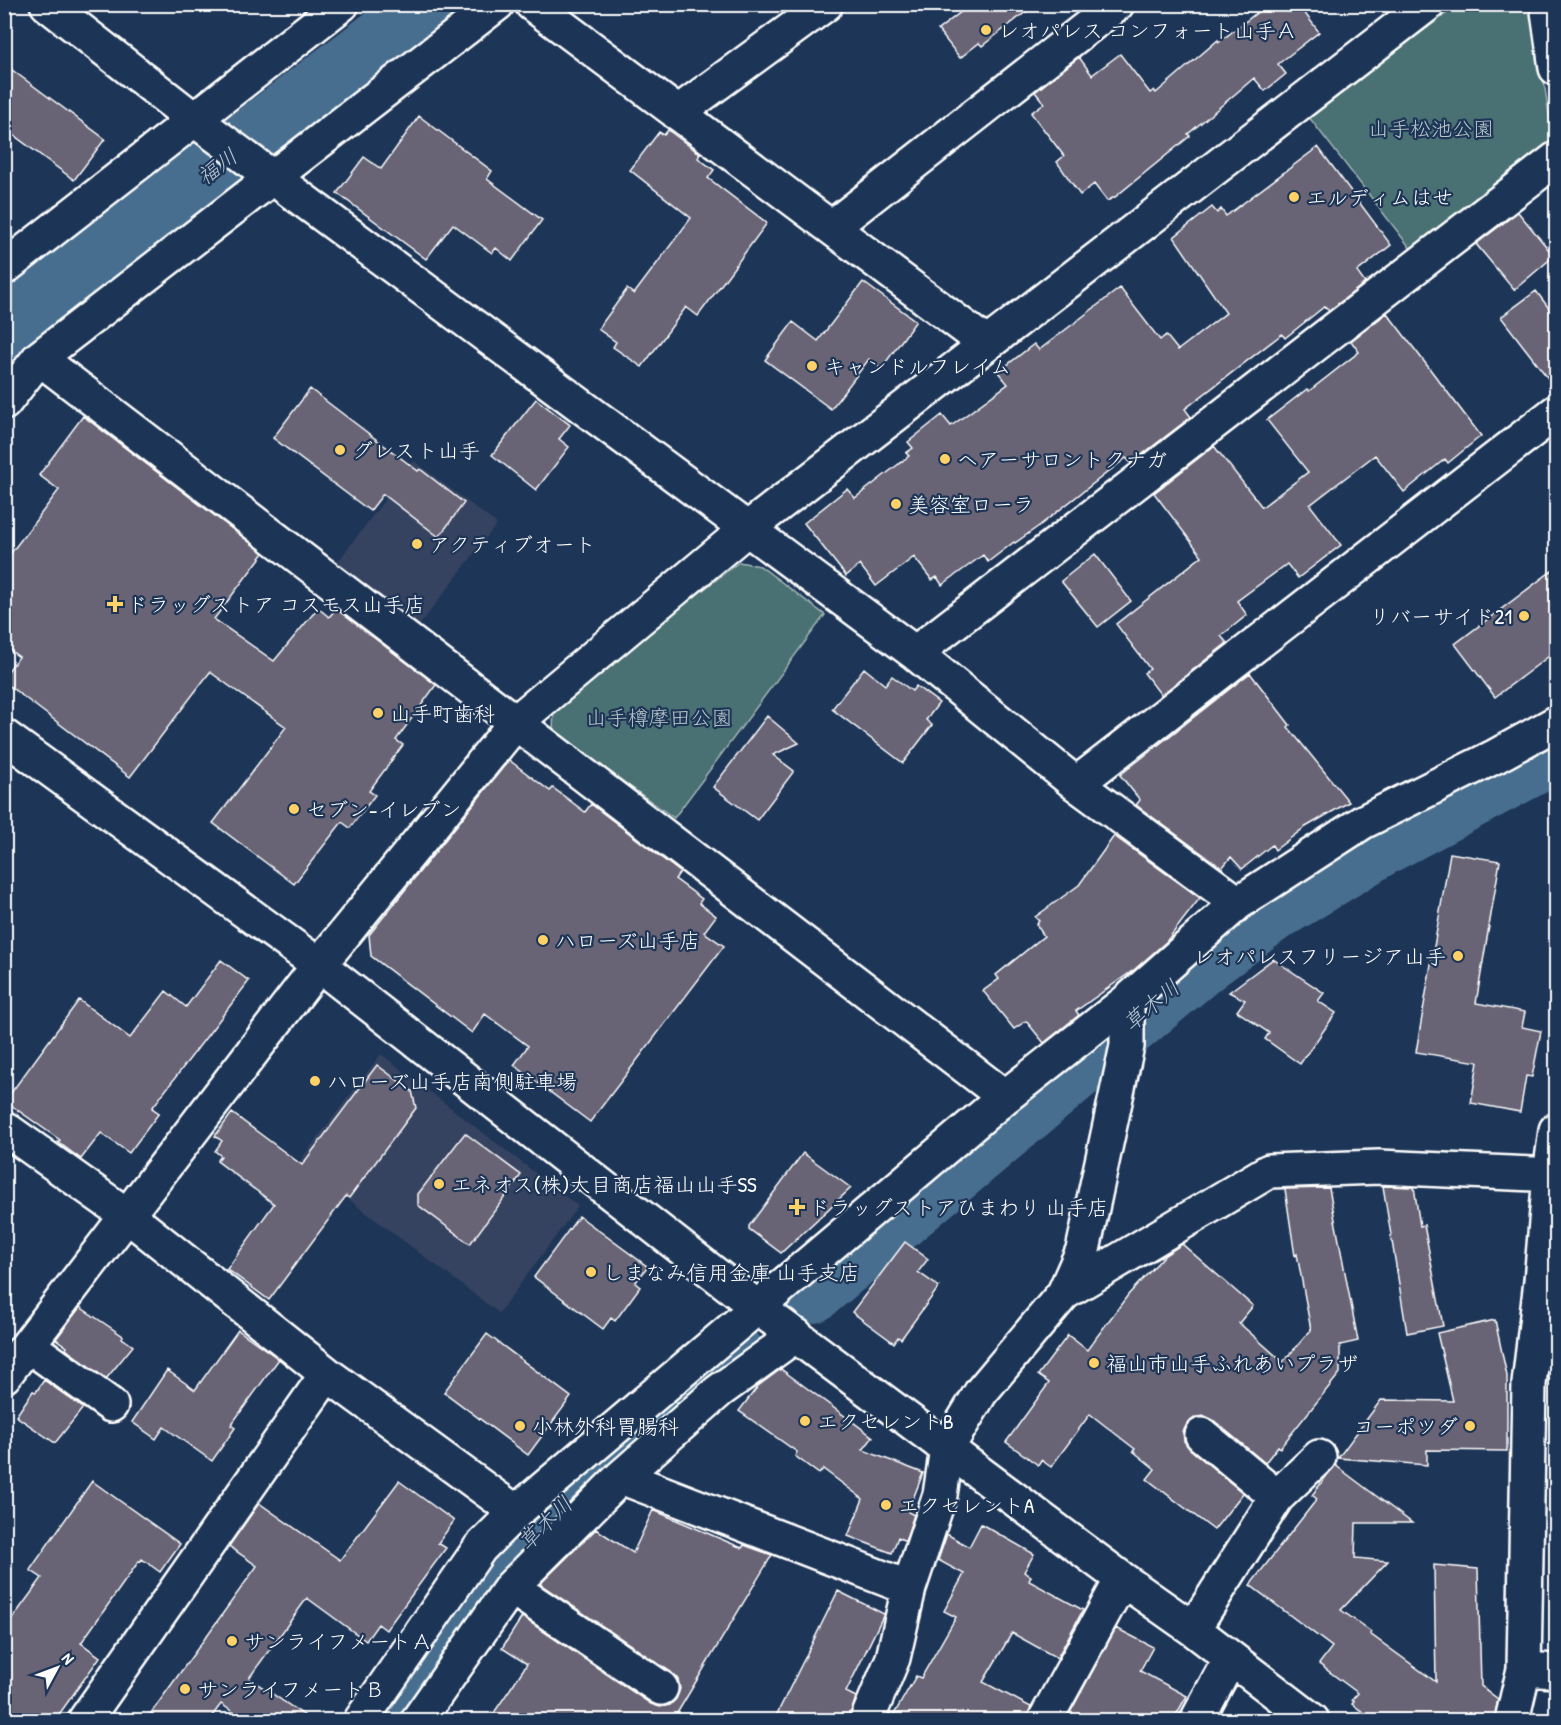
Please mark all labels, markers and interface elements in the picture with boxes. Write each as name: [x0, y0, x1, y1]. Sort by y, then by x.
place label: レオパレス コンフォート山手Ａ: [998, 16, 1297, 45]
marker: レオパレス コンフォート山手Ａ: [979, 23, 993, 37]
park label: 山手松池公園: [1368, 114, 1494, 143]
water label: 福川: [190, 141, 244, 191]
place label: エルディムはせ: [1306, 183, 1453, 212]
marker: エルディムはせ: [1287, 190, 1301, 204]
place label: キャンドルフレイム: [824, 352, 1011, 381]
marker: キャンドルフレイム: [805, 359, 819, 373]
place label: グレスト山手: [352, 436, 480, 465]
marker: グレスト山手: [333, 443, 347, 457]
place label: ヘアーサロントクナガ: [957, 445, 1167, 474]
marker: ヘアーサロントクナガ: [938, 452, 952, 466]
place label: 美容室ローラ: [908, 490, 1034, 519]
marker: 美容室ローラ: [889, 497, 903, 511]
place label: アクティブオート: [429, 530, 596, 559]
marker: アクティブオート: [410, 537, 424, 551]
place label: ドラッグストア コスモス山手店: [127, 590, 425, 619]
marker: ドラッグストア コスモス山手店: [108, 597, 122, 611]
place label: リバーサイド21: [1369, 602, 1512, 631]
marker: リバーサイド21: [1517, 609, 1531, 623]
place label: 山手町歯科: [390, 699, 495, 728]
park label: 山手樽摩田公園: [586, 703, 733, 732]
marker: 山手町歯科: [371, 706, 385, 720]
place label: セブン-イレブン: [306, 795, 461, 824]
marker: セブン-イレブン: [287, 802, 301, 816]
place label: ハローズ山手店: [555, 926, 700, 955]
marker: ハローズ山手店: [536, 933, 550, 947]
place label: レオパレスフリージア山手: [1193, 942, 1446, 971]
marker: レオパレスフリージア山手: [1451, 949, 1465, 963]
water label: 草木川: [1116, 972, 1186, 1038]
place label: ハローズ山手店南側駐車場: [327, 1067, 577, 1096]
marker: ハローズ山手店南側駐車場: [308, 1074, 322, 1088]
place label: エネオス(株)大目商店福山山手SS: [451, 1170, 757, 1199]
marker: エネオス(株)大目商店福山山手SS: [432, 1177, 446, 1191]
place label: ドラッグストアひまわり 山手店: [809, 1193, 1108, 1222]
marker: ドラッグストアひまわり 山手店: [790, 1200, 804, 1214]
place label: しまなみ信用金庫 山手支店: [603, 1258, 860, 1287]
marker: しまなみ信用金庫 山手支店: [584, 1265, 598, 1279]
place label: 福山市山手ふれあいプラザ: [1106, 1349, 1358, 1378]
marker: 福山市山手ふれあいプラザ: [1087, 1356, 1101, 1370]
place label: エクセレントB: [817, 1407, 954, 1436]
place label: 小林外科胃腸科: [532, 1412, 679, 1441]
place label: コーポツダ: [1353, 1412, 1458, 1441]
marker: エクセレントB: [798, 1414, 812, 1428]
marker: 小林外科胃腸科: [513, 1419, 527, 1433]
marker: コーポツダ: [1463, 1419, 1477, 1433]
water label: 草木川: [511, 1489, 579, 1557]
place label: エクセレントA: [898, 1491, 1034, 1520]
marker: エクセレントA: [879, 1498, 893, 1512]
place label: サンライフメートＡ: [244, 1627, 432, 1656]
marker: サンライフメートＡ: [225, 1634, 239, 1648]
north arrow: [27, 1638, 87, 1698]
text: N: [57, 1648, 80, 1669]
place label: サンライフメートＢ: [197, 1675, 385, 1704]
marker: サンライフメートＢ: [178, 1682, 192, 1696]

